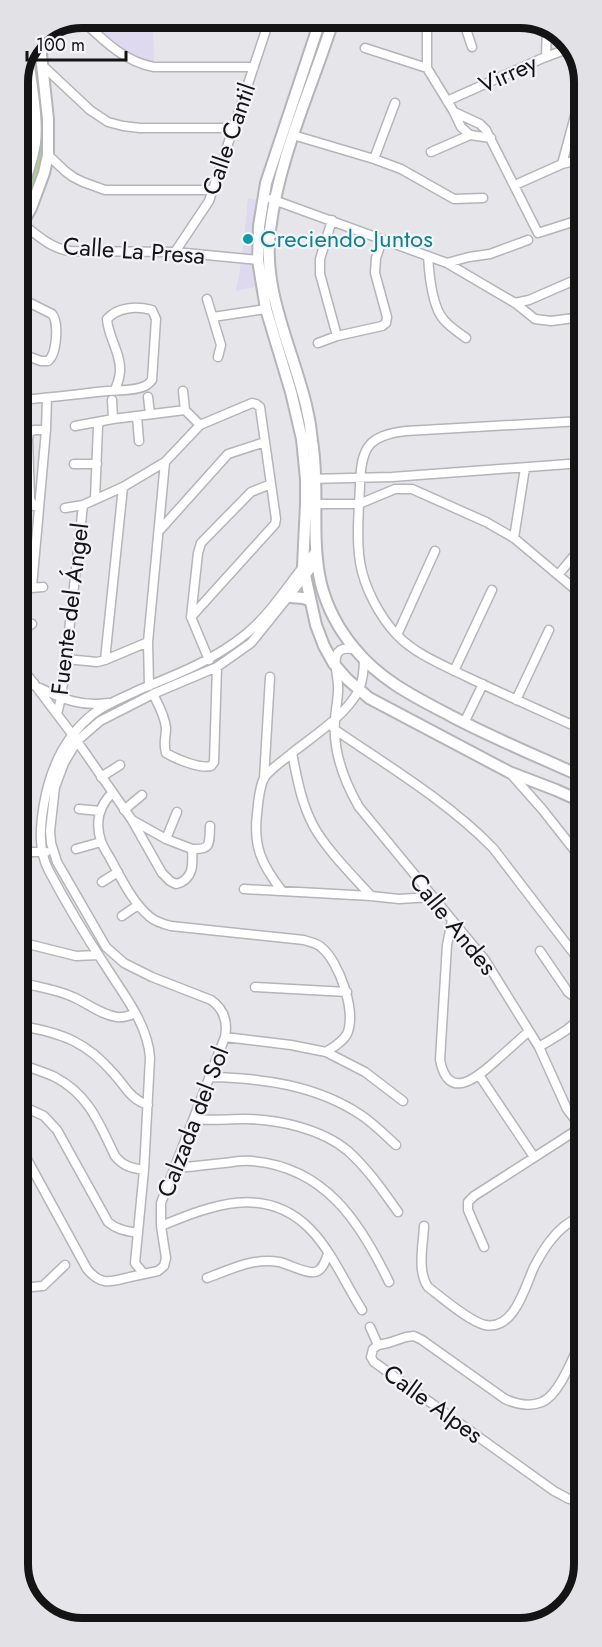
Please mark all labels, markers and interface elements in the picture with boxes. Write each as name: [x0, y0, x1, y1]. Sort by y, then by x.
scale bar: [27, 24, 126, 62]
text: 100 m: [36, 32, 85, 58]
street label: Virrey: [473, 45, 543, 102]
street label: Calle Cantil: [193, 78, 264, 200]
place label: Creciendo Juntos: [260, 221, 433, 256]
street label: Calle La Presa: [62, 228, 206, 273]
marker: Creciendo Juntos: [241, 232, 255, 246]
street label: Fuente del Ángel: [42, 521, 97, 697]
street label: Calle Andes: [401, 865, 506, 982]
street label: Calzada del Sol: [148, 1041, 237, 1202]
street label: Calle Alpes: [376, 1355, 490, 1452]

